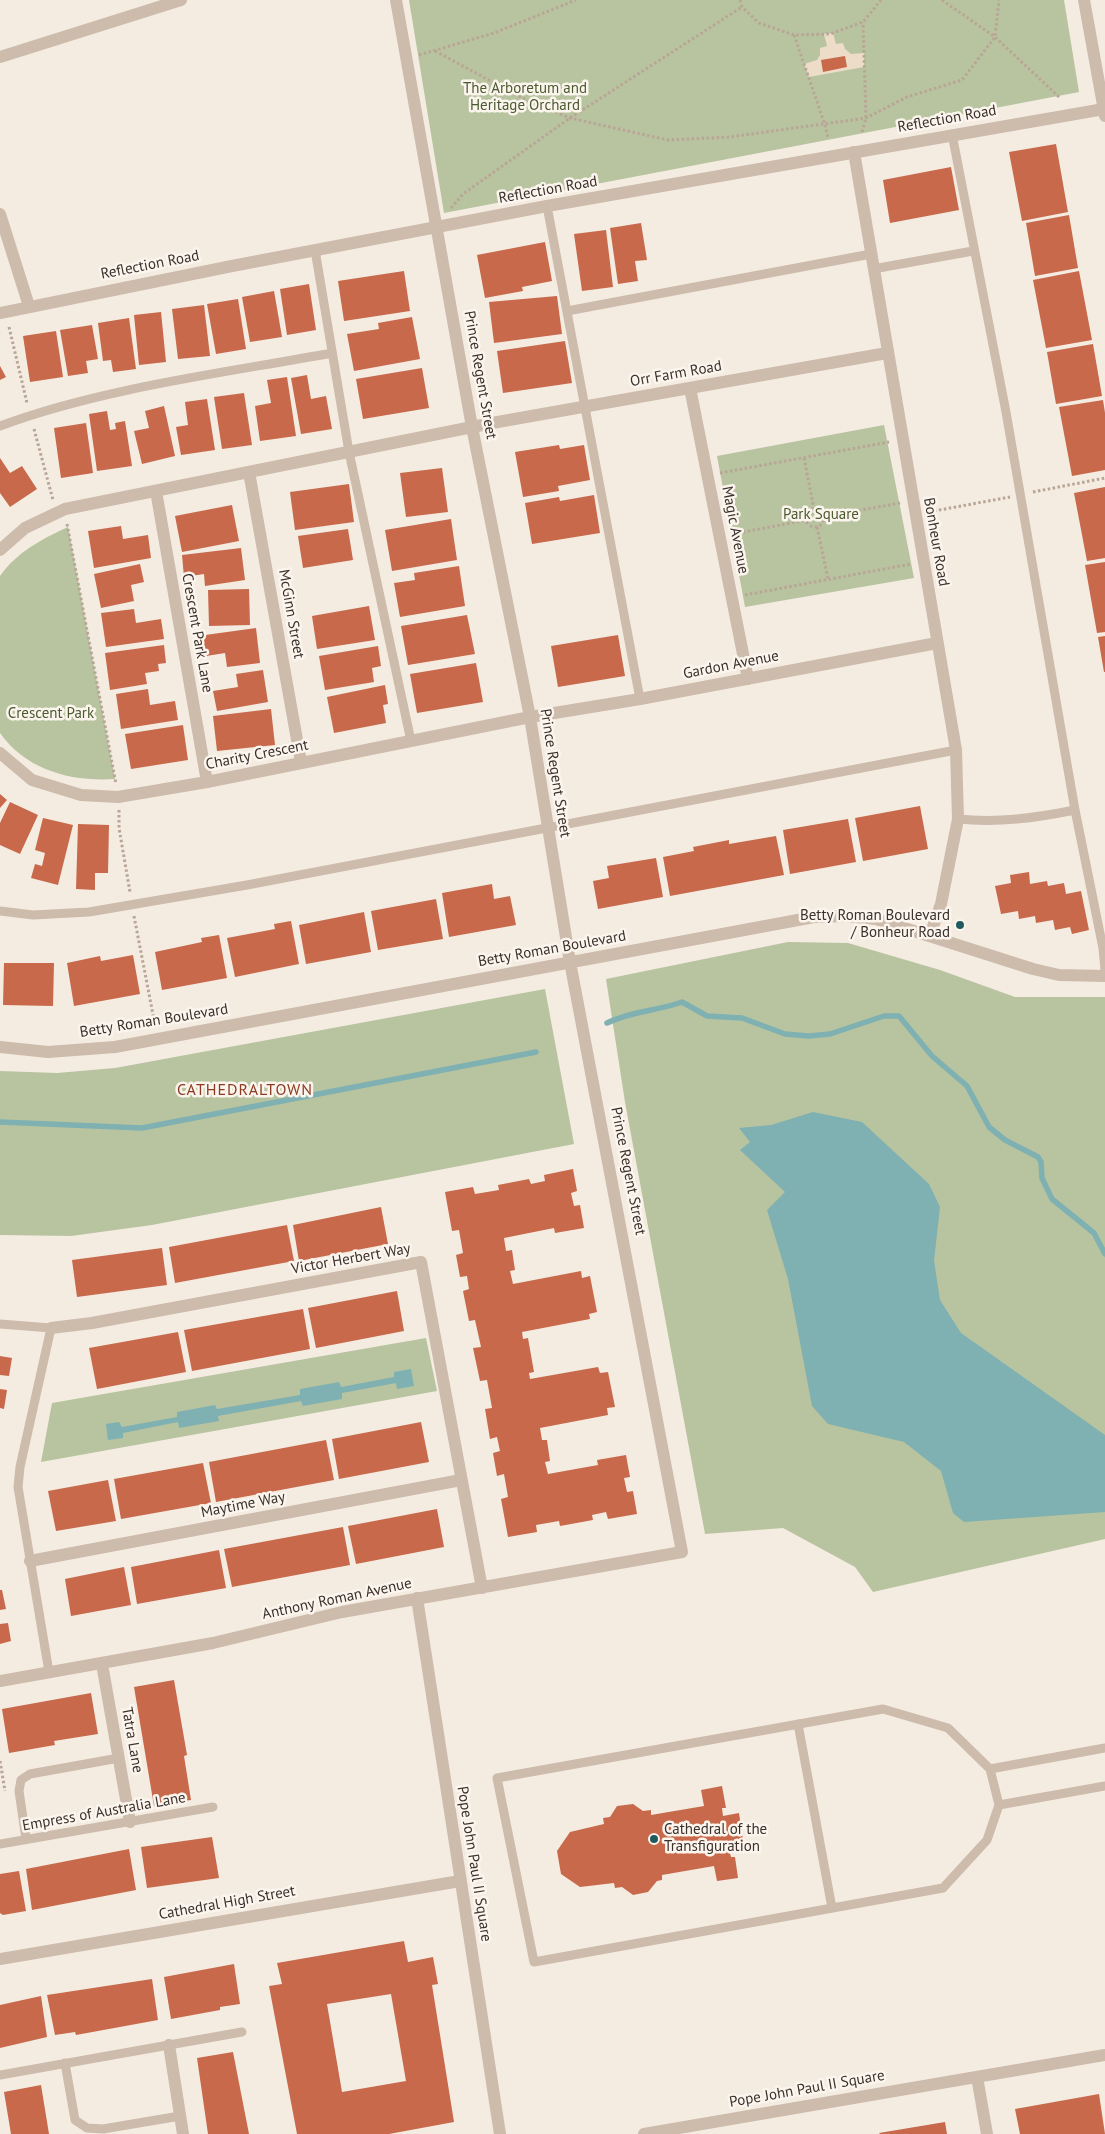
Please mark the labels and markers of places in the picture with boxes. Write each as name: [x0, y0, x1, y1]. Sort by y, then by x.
place label: Betty Roman Boulevard / Bonheur Road: [800, 907, 950, 942]
marker: Betty Roman Boulevard / Bonheur Road: [954, 919, 966, 931]
place label: Cathedral of the Transfiguration: [664, 1821, 767, 1856]
marker: Cathedral of the Transfiguration: [648, 1833, 660, 1845]

